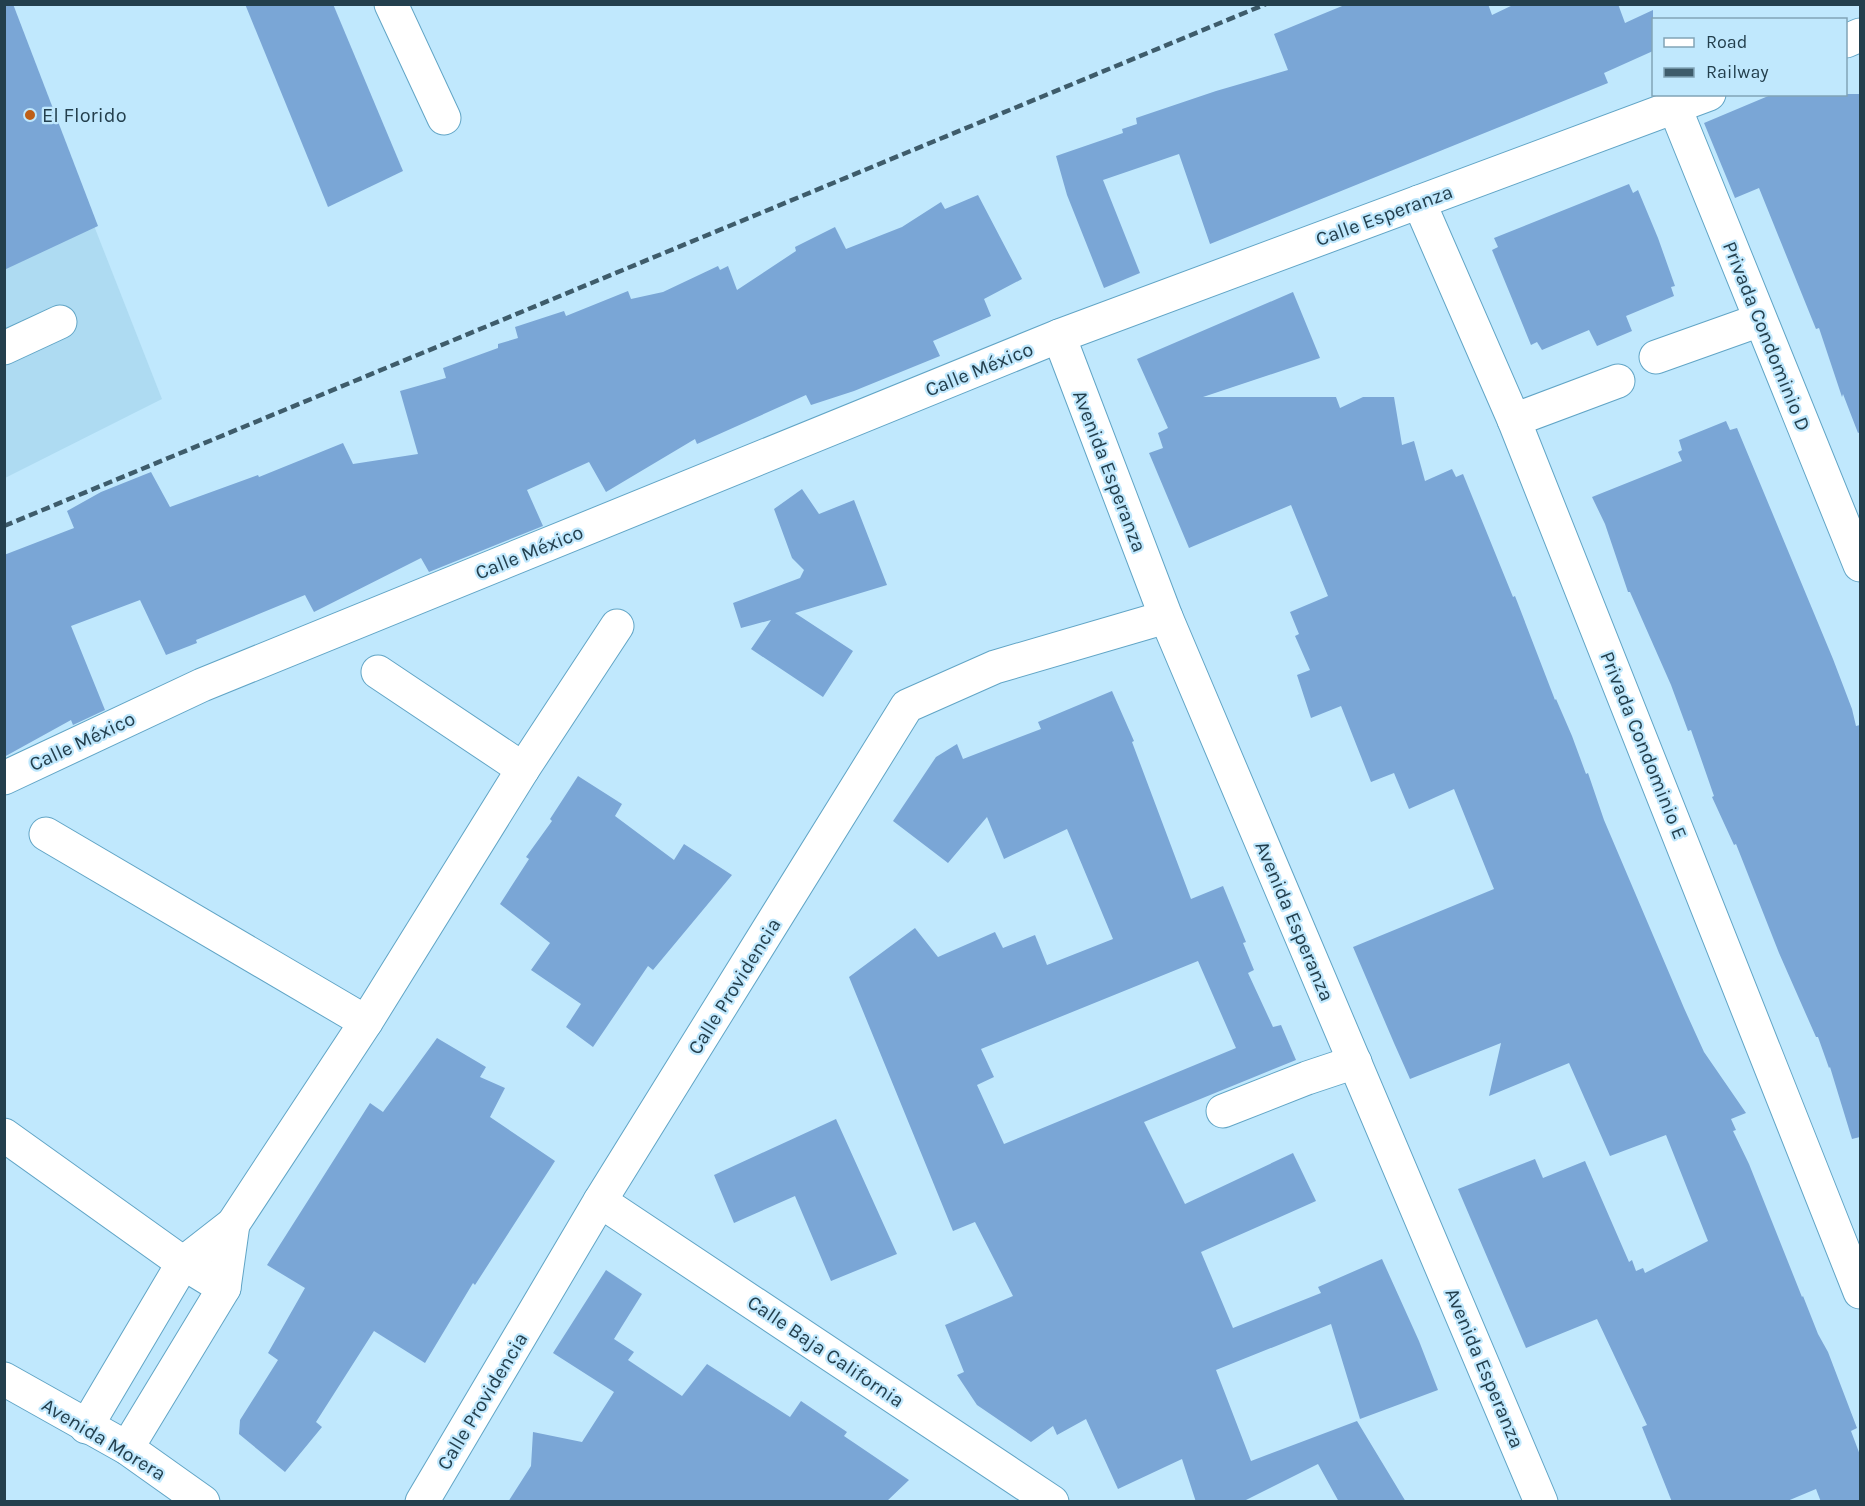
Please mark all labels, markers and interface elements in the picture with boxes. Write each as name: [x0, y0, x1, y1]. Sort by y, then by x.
legend: [1652, 18, 1847, 96]
text: Road: [1706, 31, 1747, 53]
text: Railway: [1706, 61, 1769, 83]
place label: El Florido: [42, 104, 127, 127]
marker: El Florido: [23, 108, 37, 122]
street label: Calle Esperanza: [1313, 180, 1456, 251]
street label: Privada Condominio D: [1718, 238, 1815, 434]
street label: Calle México: [922, 337, 1036, 402]
street label: Avenida Esperanza: [1068, 387, 1151, 555]
street label: Calle México: [472, 520, 586, 585]
street label: Privada Condominio E: [1595, 648, 1692, 842]
street label: Calle México: [26, 707, 139, 776]
street label: Avenida Esperanza: [1250, 838, 1339, 1005]
street label: Calle Providencia: [683, 914, 786, 1059]
street label: Avenida Esperanza: [1440, 1285, 1529, 1452]
street label: Calle Baja California: [743, 1290, 908, 1412]
street label: Calle Providencia: [432, 1328, 533, 1474]
street label: Avenida Morera: [38, 1393, 170, 1485]

